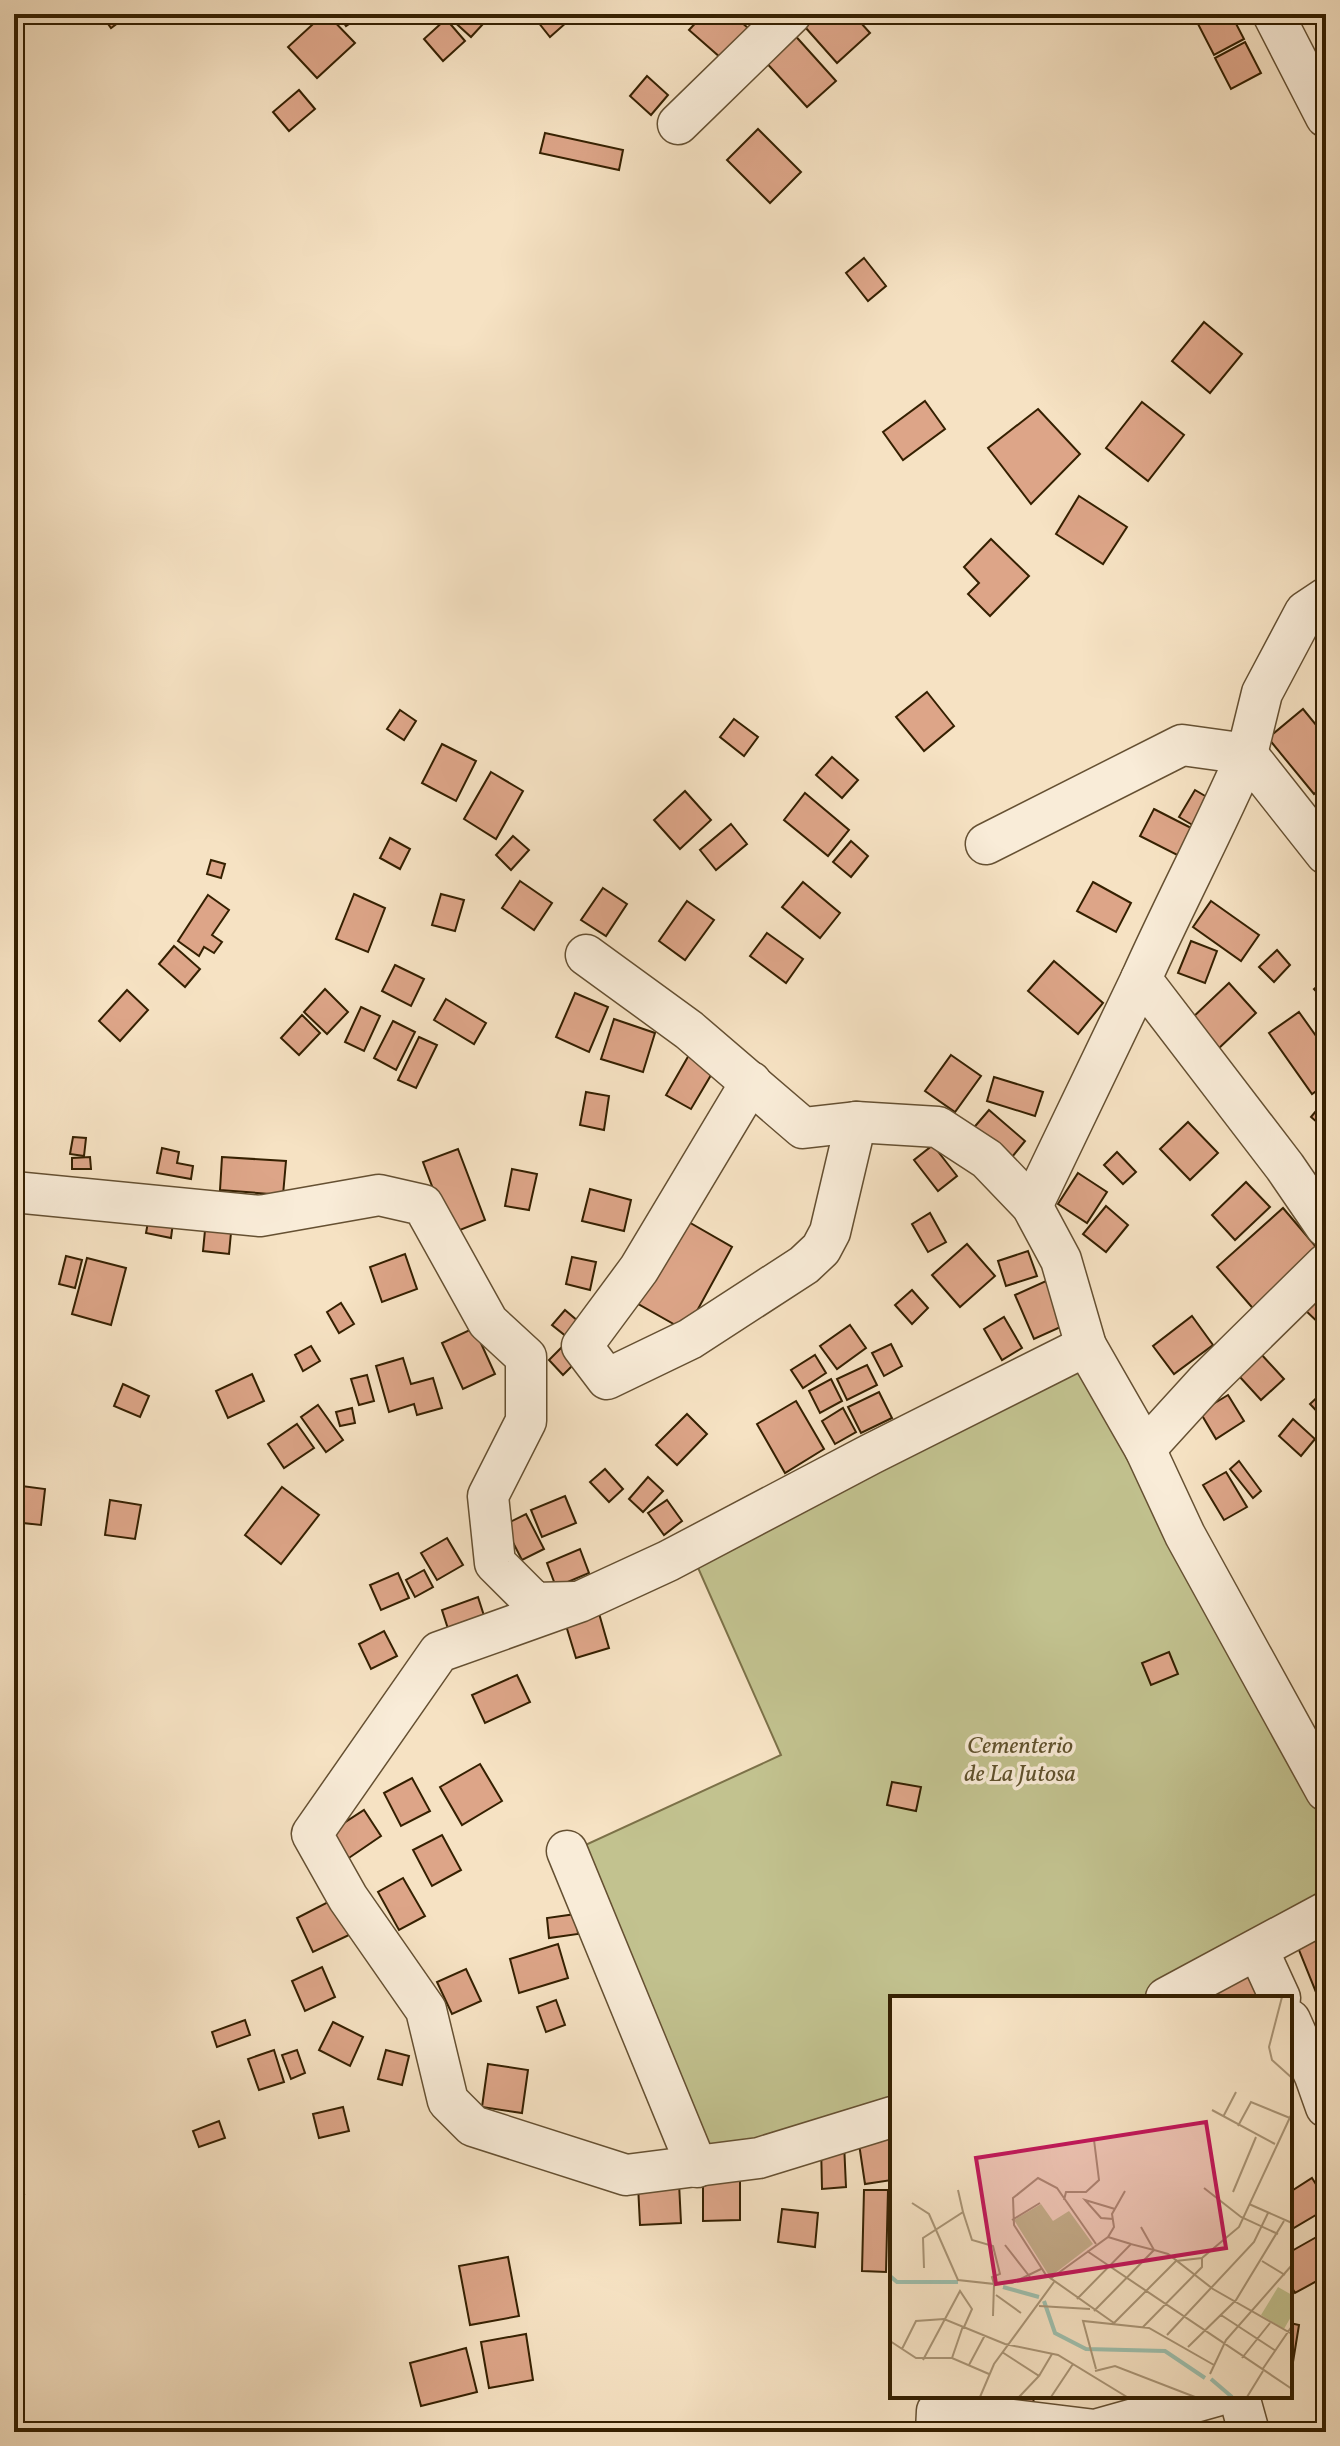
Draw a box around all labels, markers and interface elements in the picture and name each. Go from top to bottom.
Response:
park label: Cementerio de La Jutosa [964,1730,1076,1792]
inset map [890,1996,1292,2398]

